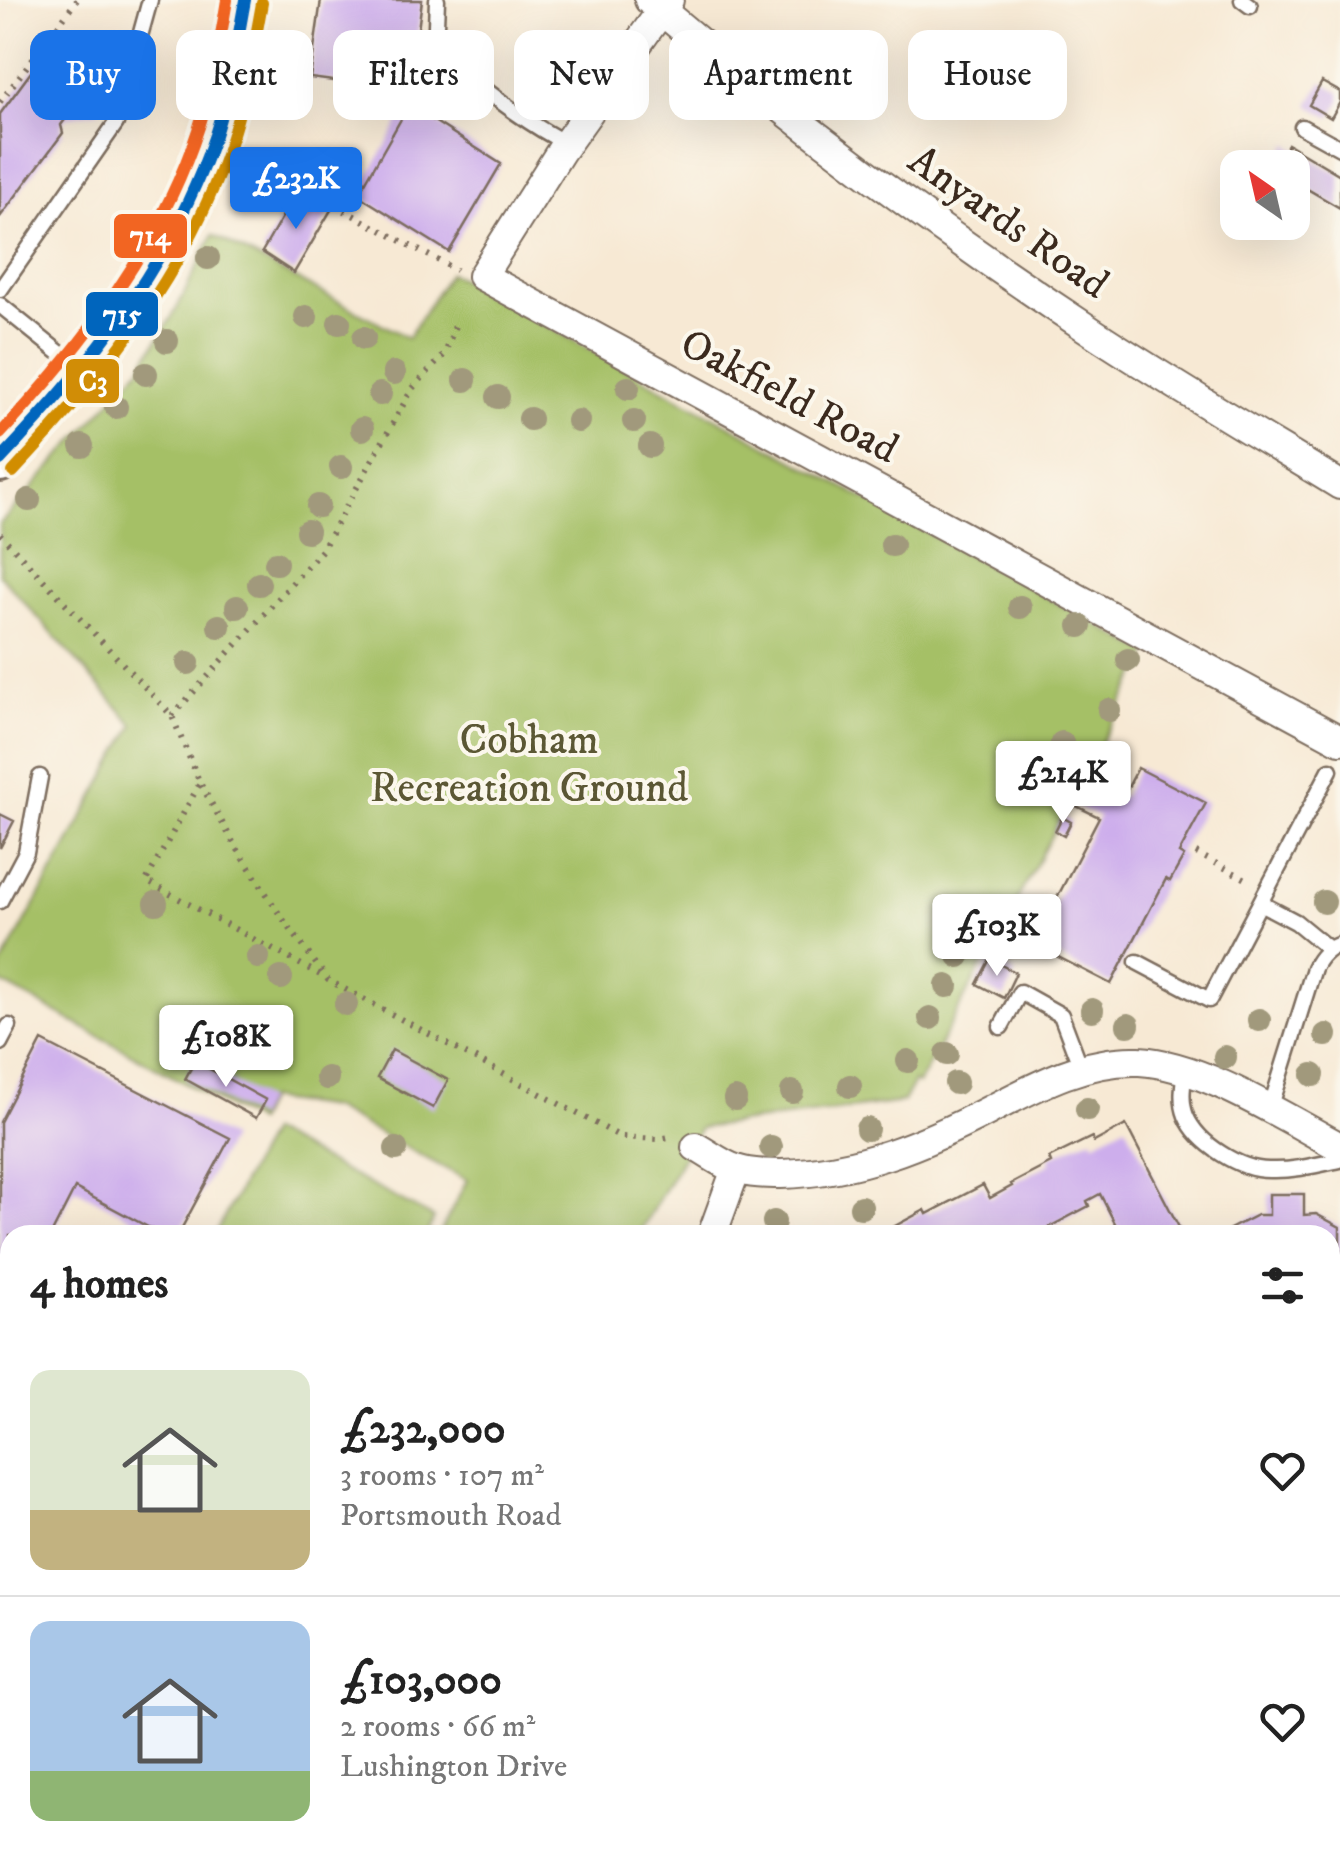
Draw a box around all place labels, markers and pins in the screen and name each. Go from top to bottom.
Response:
pin: £232K [226,147,366,232]
pin: £214K [993,741,1133,826]
pin: £103K [927,894,1067,979]
pin: £108K [156,1005,296,1090]

